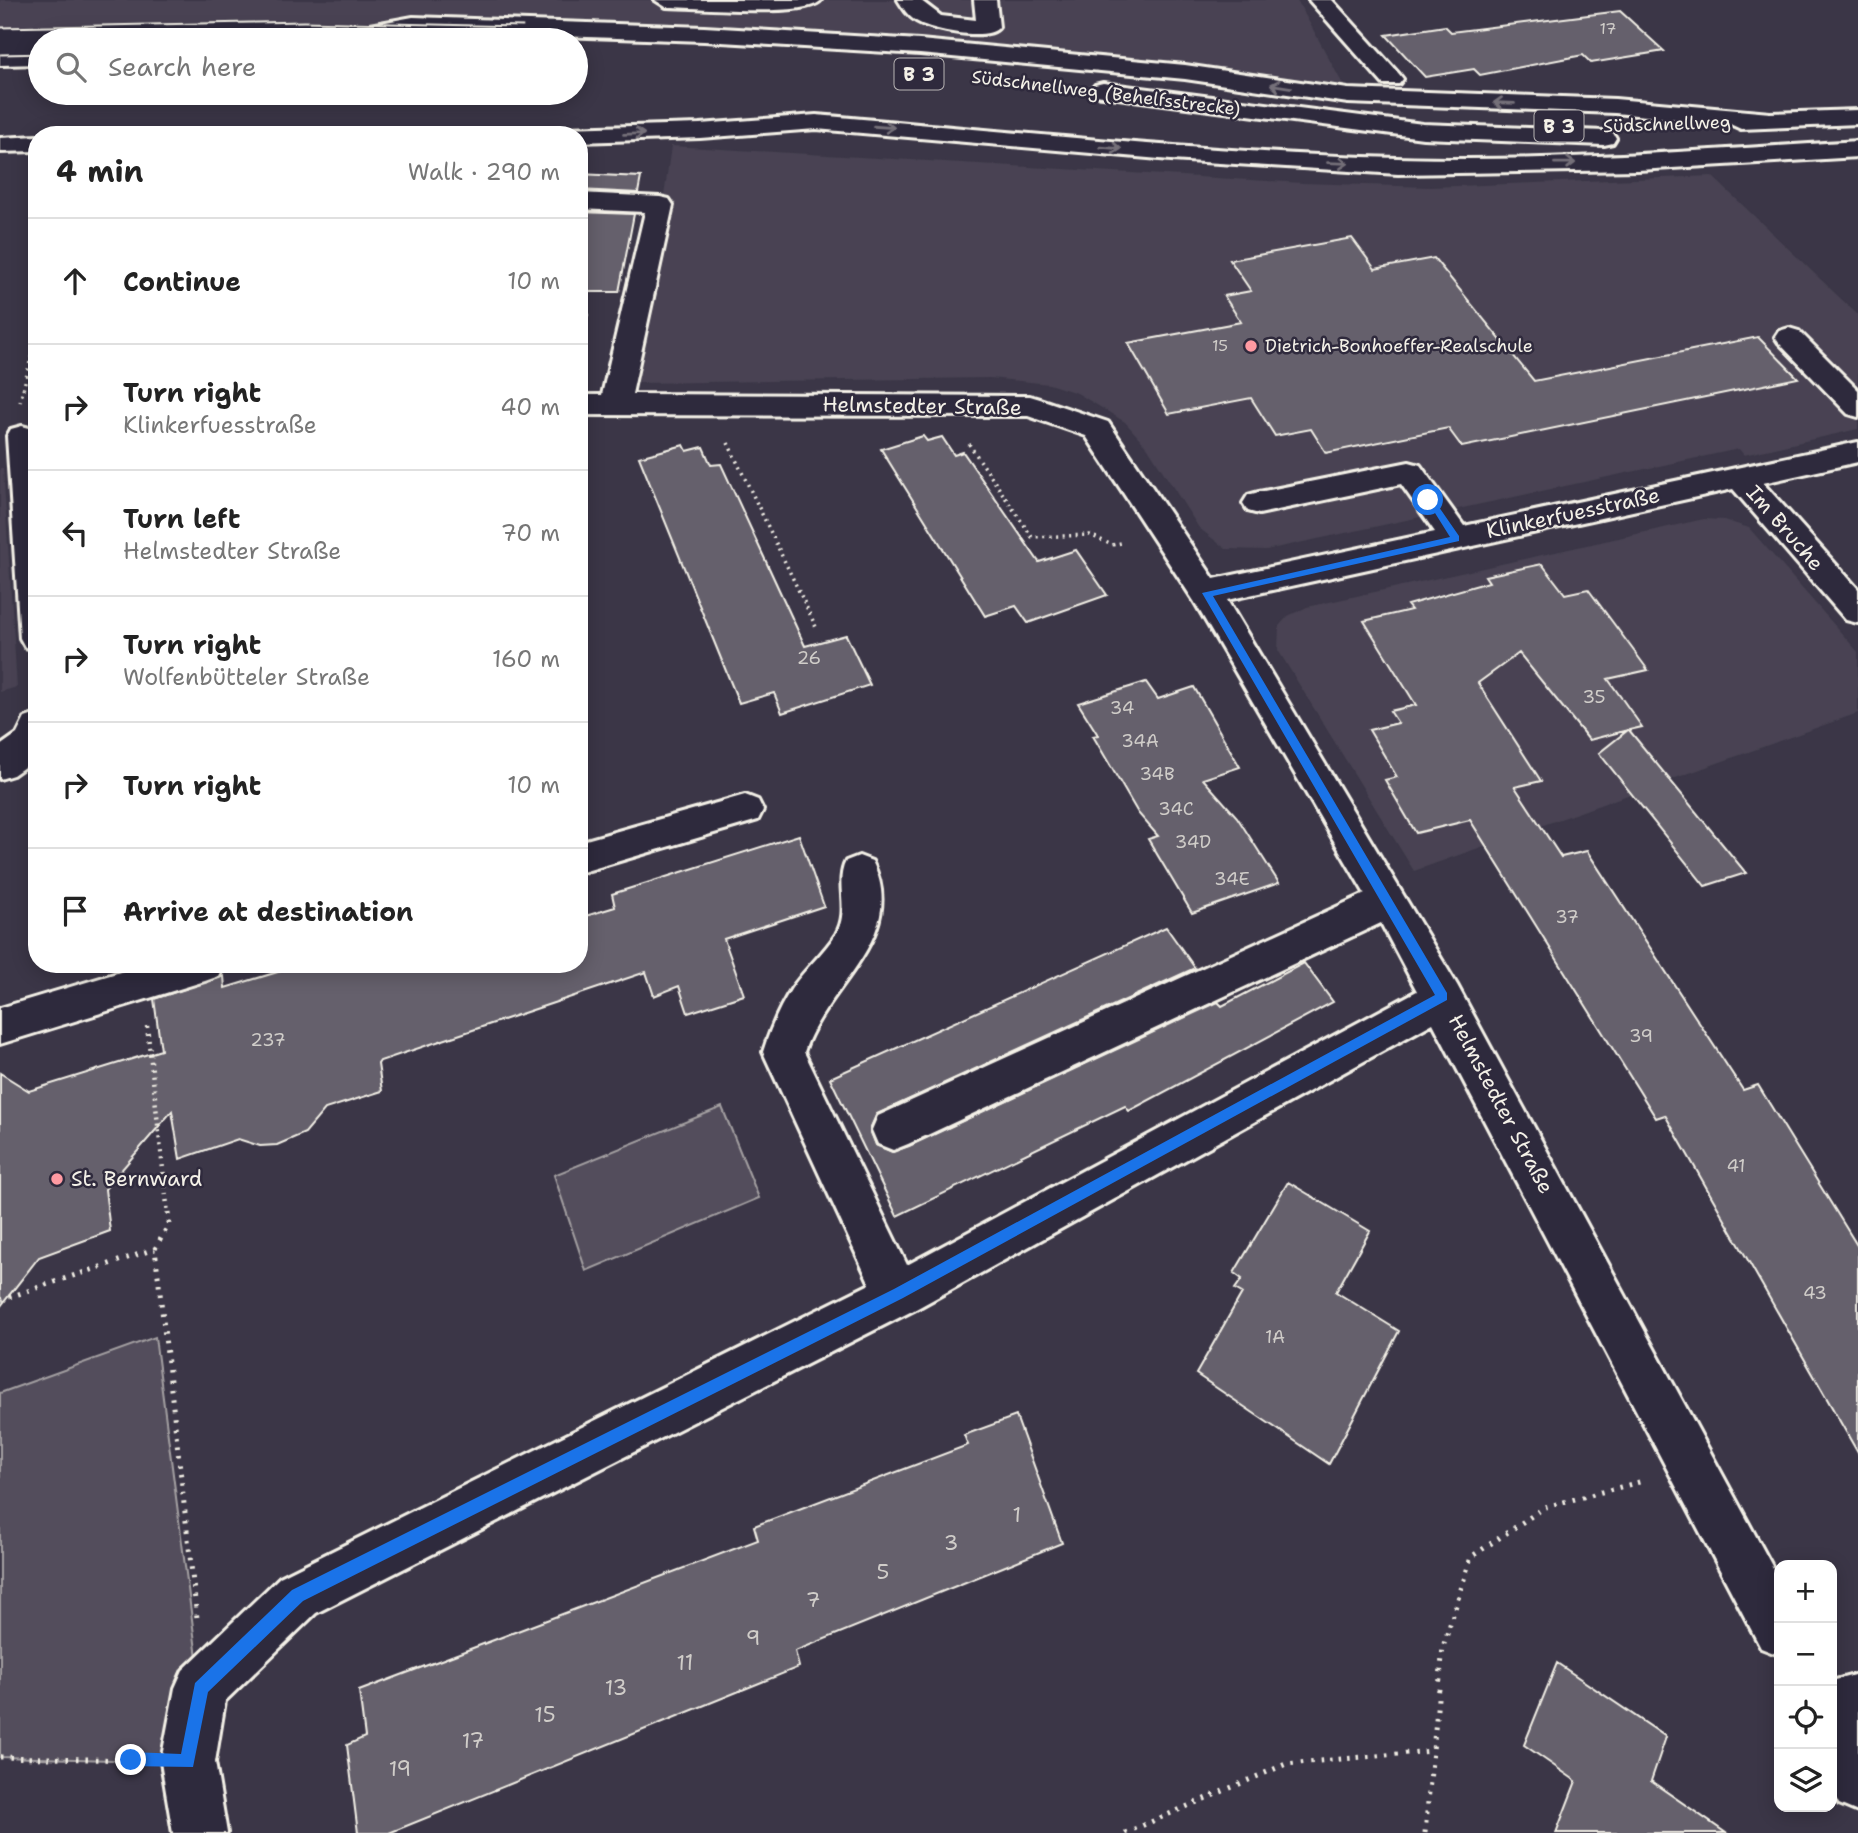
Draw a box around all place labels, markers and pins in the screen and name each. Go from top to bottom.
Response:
place label: Dietrich-Bonhoeffer-Realschule [1265,334,1533,358]
marker: Dietrich-Bonhoeffer-Realschule [1243,338,1259,354]
place label: St. Bernward [71,1165,202,1193]
marker: St. Bernward [49,1171,65,1187]

